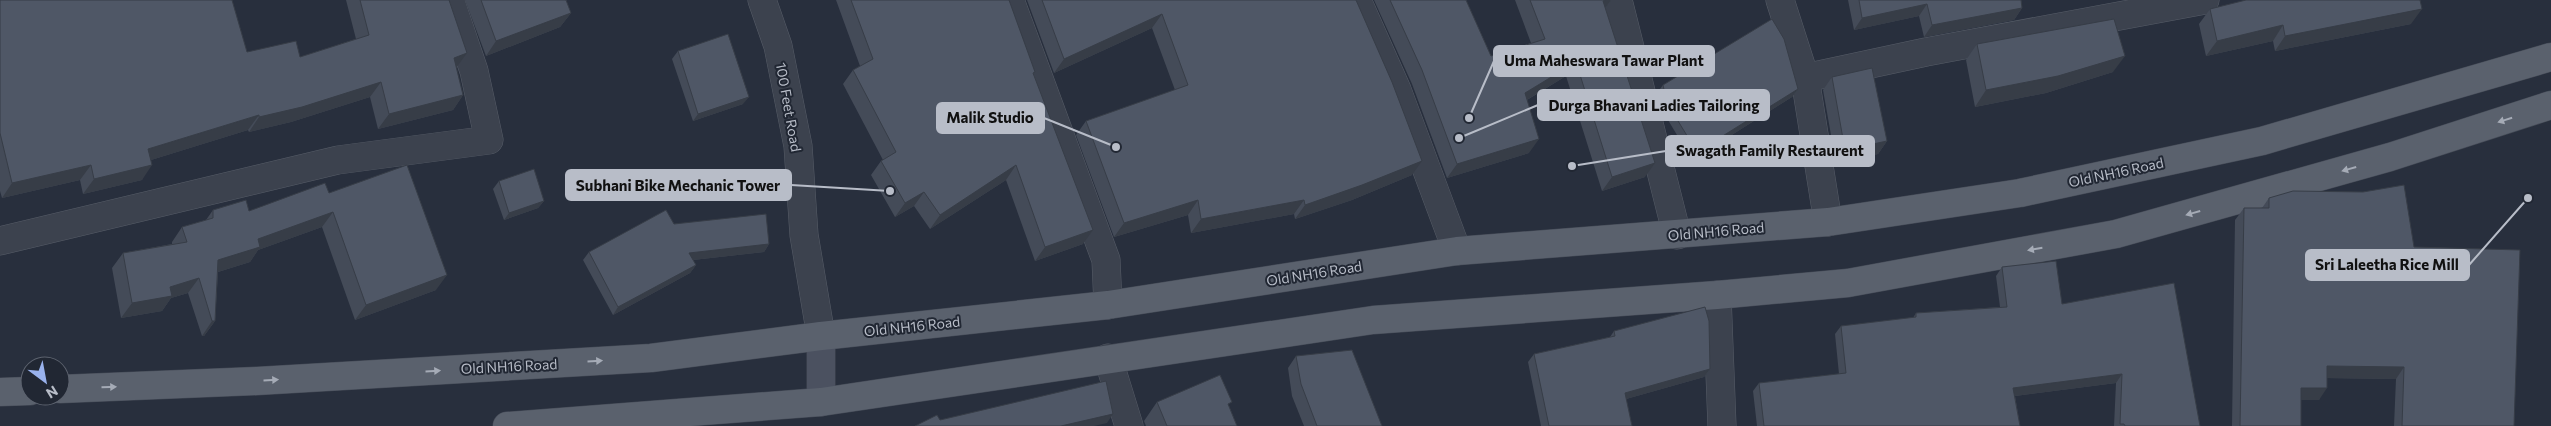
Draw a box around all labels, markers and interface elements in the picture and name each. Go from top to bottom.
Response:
callout: Uma Maheswara Tawar Plant [1494,46,1714,76]
text: Uma Maheswara Tawar Plant [1504,51,1704,69]
street label: 100 Feet Road [773,61,805,153]
callout: Durga Bhavani Ladies Tailoring [1538,90,1769,120]
text: Durga Bhavani Ladies Tailoring [1548,96,1760,114]
callout: Malik Studio [937,103,1044,133]
text: Malik Studio [946,108,1034,126]
one-way arrow [2497,117,2512,125]
callout: Swagath Family Restaurent [1666,136,1874,166]
text: Swagath Family Restaurent [1676,141,1864,159]
street label: Old NH16 Road [2067,154,2165,190]
one-way arrow [2342,165,2357,173]
callout: Subhani Bike Mechanic Tower [566,170,791,200]
text: Subhani Bike Mechanic Tower [576,176,780,194]
one-way arrow [2185,209,2200,217]
street label: Old NH16 Road [1667,218,1765,244]
one-way arrow [2026,246,2042,254]
callout: Sri Laleetha Rice Mill [2306,250,2469,280]
text: Sri Laleetha Rice Mill [2315,255,2459,273]
street label: Old NH16 Road [1265,257,1363,289]
street label: Old NH16 Road [863,312,961,340]
street label: Old NH16 Road [460,355,558,377]
north arrow [20,356,70,406]
one-way arrow [588,357,604,365]
one-way arrow [426,366,442,374]
one-way arrow [263,376,279,384]
text: N [43,382,61,402]
one-way arrow [101,383,117,391]

